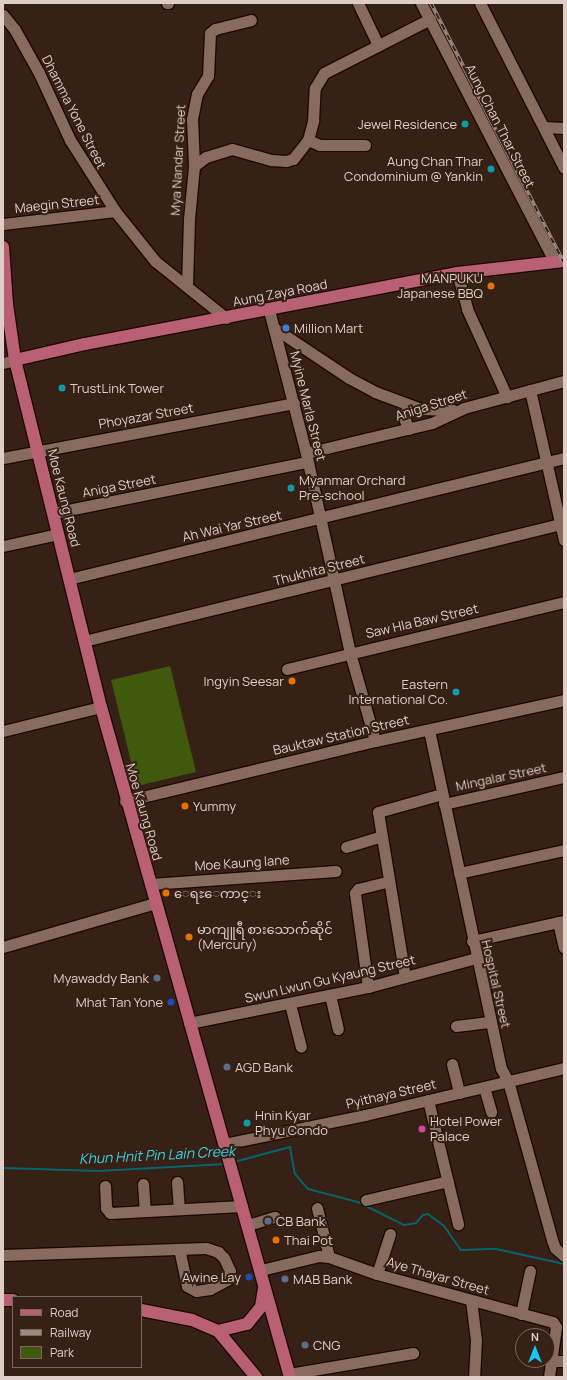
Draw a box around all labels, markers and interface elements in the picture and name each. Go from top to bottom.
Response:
street label: Dhamma Yone Street [39,53,109,171]
street label: Aung Chan Thar Street [462,62,538,190]
street label: Mya Nandar Street [167,104,189,216]
place label: Jewel Residence [358,116,457,132]
marker: Jewel Residence [460,119,470,129]
place label: Aung Chan Thar Condominium @ Yankin [344,154,483,185]
marker: Aung Chan Thar Condominium @ Yankin [486,164,496,174]
street label: Maegin Street [14,192,100,216]
place label: MANPUKU Japanese BBQ [397,271,483,302]
street label: Aung Zaya Road [231,276,329,310]
marker: MANPUKU Japanese BBQ [486,281,496,291]
place label: Million Mart [294,320,363,336]
marker: Million Mart [281,323,291,333]
street label: Myine Marla Street [287,350,329,462]
place label: TrustLink Tower [70,380,164,396]
marker: TrustLink Tower [57,383,67,393]
street label: Aniga Street [393,386,469,424]
street label: Phoyazar Street [97,400,195,432]
street label: Moe Kaung Road [44,447,84,549]
street label: Aniga Street [81,471,157,501]
place label: Myanmar Orchard Pre-school [299,473,405,504]
marker: Myanmar Orchard Pre-school [286,483,296,493]
street label: Ah Wai Yar Street [181,507,283,545]
street label: Thukhita Street [272,551,366,589]
street label: Saw Hla Baw Street [364,600,480,642]
place label: Ingyin Seesar [203,673,284,689]
marker: Ingyin Seesar [287,676,297,686]
place label: Eastern International Co. [349,677,448,708]
marker: Eastern International Co. [451,687,461,697]
street label: Bauktaw Station Street [272,712,410,758]
street label: Mingalar Street [454,760,548,794]
street label: Moe Kaung Road [123,762,165,862]
place label: Yummy [193,798,236,814]
marker: Yummy [180,801,190,811]
street label: Moe Kaung lane [194,852,290,874]
place label: ေရႊေကာင္း [174,885,261,901]
marker: ေရႊေကာင္း [161,888,171,898]
place label: မာကျူရီ စားသောက်ဆိုင် (Mercury) [197,922,333,953]
marker: မာကျူရီ စားသောက်ဆိုင် (Mercury) [184,932,194,942]
street label: Hospital Street [478,938,514,1030]
street label: Swun Lwun Gu Kyaung Street [243,952,417,1006]
place label: Myawaddy Bank [53,970,149,986]
marker: Myawaddy Bank [152,973,162,983]
place label: Mhat Tan Yone [76,994,163,1010]
marker: Mhat Tan Yone [166,997,176,1007]
place label: AGD Bank [235,1059,293,1075]
marker: AGD Bank [222,1062,232,1072]
street label: Pyithaya Street [344,1076,438,1112]
place label: Hnin Kyar Phyu Condo [255,1108,328,1139]
place label: Hotel Power Palace [430,1114,502,1145]
marker: Hnin Kyar Phyu Condo [242,1118,252,1128]
marker: Hotel Power Palace [417,1124,427,1134]
water label: Khun Hnit Pin Lain Creek [79,1143,235,1167]
place label: CB Bank [276,1213,325,1229]
marker: CB Bank [263,1216,273,1226]
place label: Thai Pot [284,1232,333,1248]
marker: Thai Pot [271,1235,281,1245]
street label: Aye Thayar Street [385,1254,491,1298]
place label: Awine Lay [182,1269,241,1285]
place label: MAB Bank [293,1271,352,1287]
marker: Awine Lay [244,1272,254,1282]
marker: MAB Bank [280,1274,290,1284]
legend [12,1296,142,1368]
text: Road [50,1304,78,1321]
text: Railway [50,1324,91,1341]
north arrow [515,1328,555,1368]
text: N [531,1329,539,1344]
place label: CNG [313,1337,340,1353]
marker: CNG [300,1340,310,1350]
text: Park [50,1344,74,1361]

